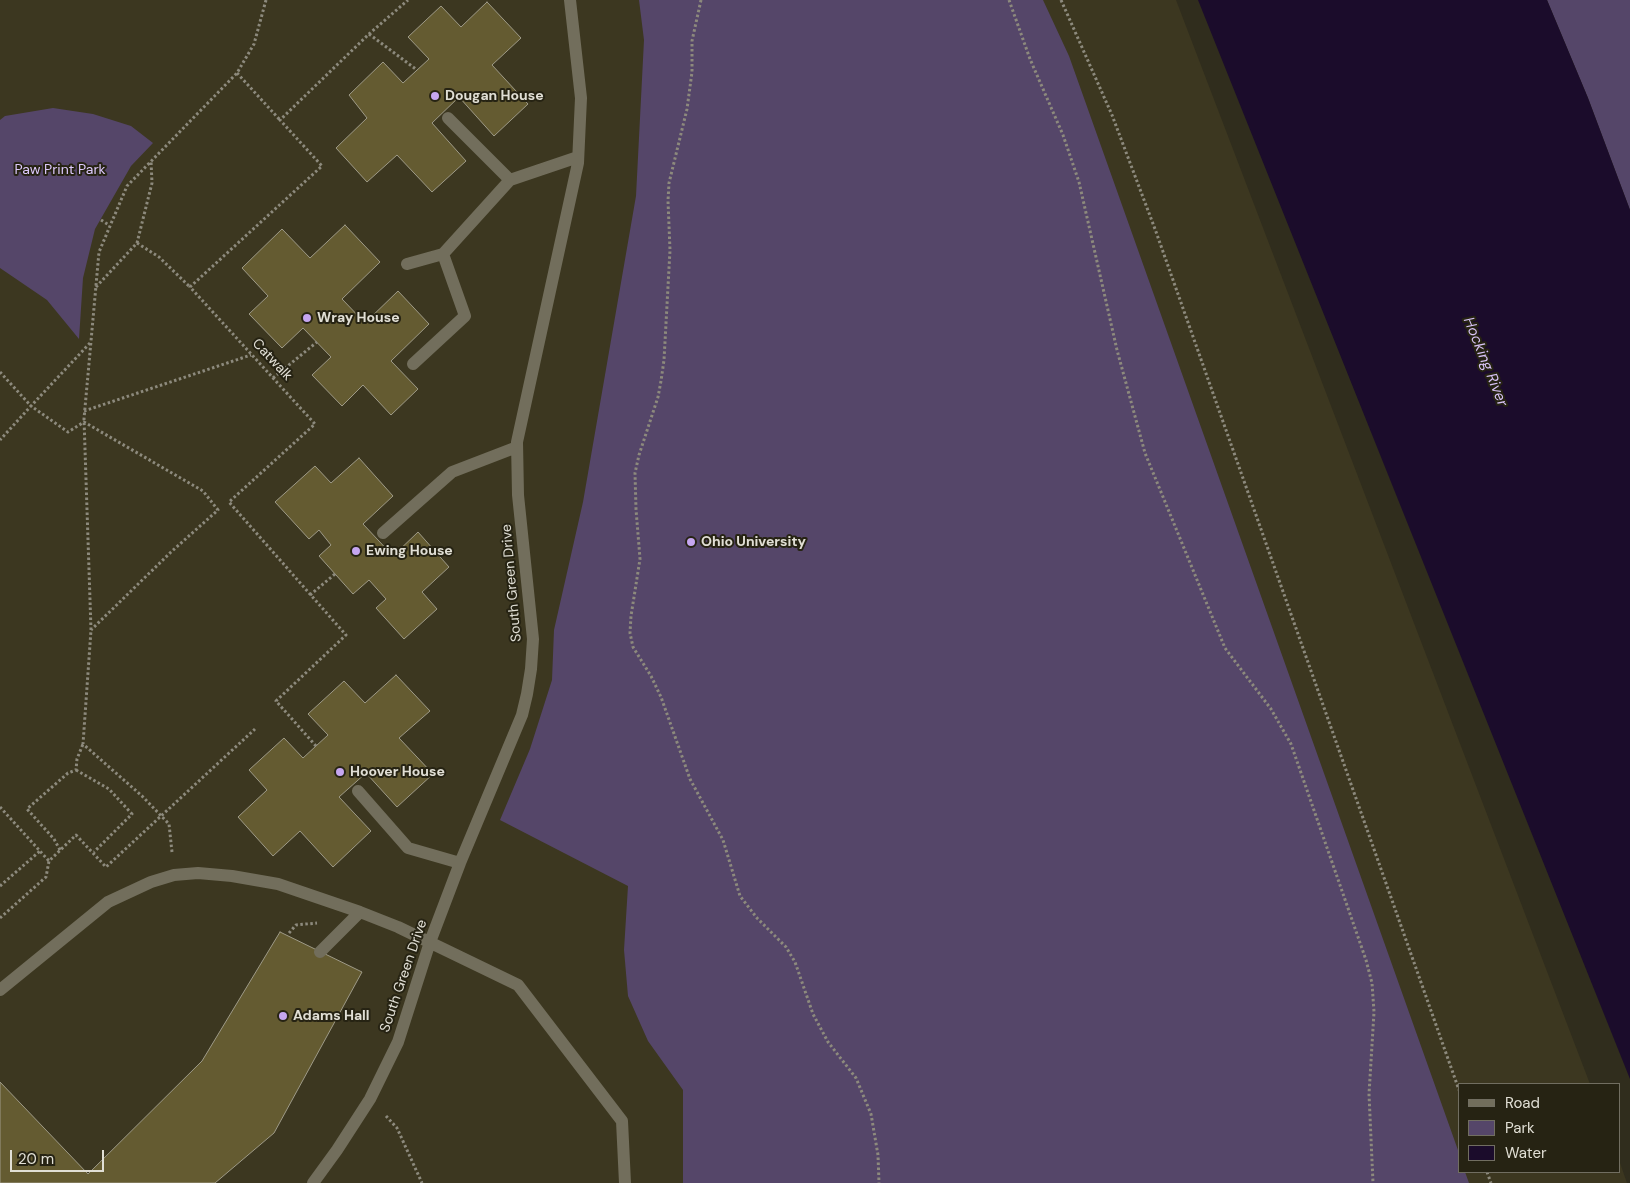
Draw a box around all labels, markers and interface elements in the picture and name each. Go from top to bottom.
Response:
place label: Dougan House [445,88,544,104]
marker: Dougan House [429,90,441,102]
park label: Paw Print Park [14,162,106,178]
place label: Wray House [317,310,400,326]
marker: Wray House [301,312,313,324]
water label: Hocking River [1459,315,1511,409]
street label: Catwalk [248,336,296,384]
street label: South Green Drive [498,523,526,643]
place label: Ohio University [701,534,806,550]
marker: Ohio University [685,536,697,548]
place label: Ewing House [366,543,453,559]
marker: Ewing House [350,545,362,557]
place label: Hoover House [350,764,445,780]
marker: Hoover House [334,766,346,778]
street label: South Green Drive [377,917,431,1035]
place label: Adams Hall [293,1008,370,1024]
marker: Adams Hall [277,1010,289,1022]
legend [1458,1083,1620,1173]
text: Road [1505,1093,1540,1113]
text: Park [1505,1118,1535,1138]
scale bar [12,1140,106,1172]
text: Water [1505,1143,1546,1163]
text: 20 m [18,1149,54,1169]

